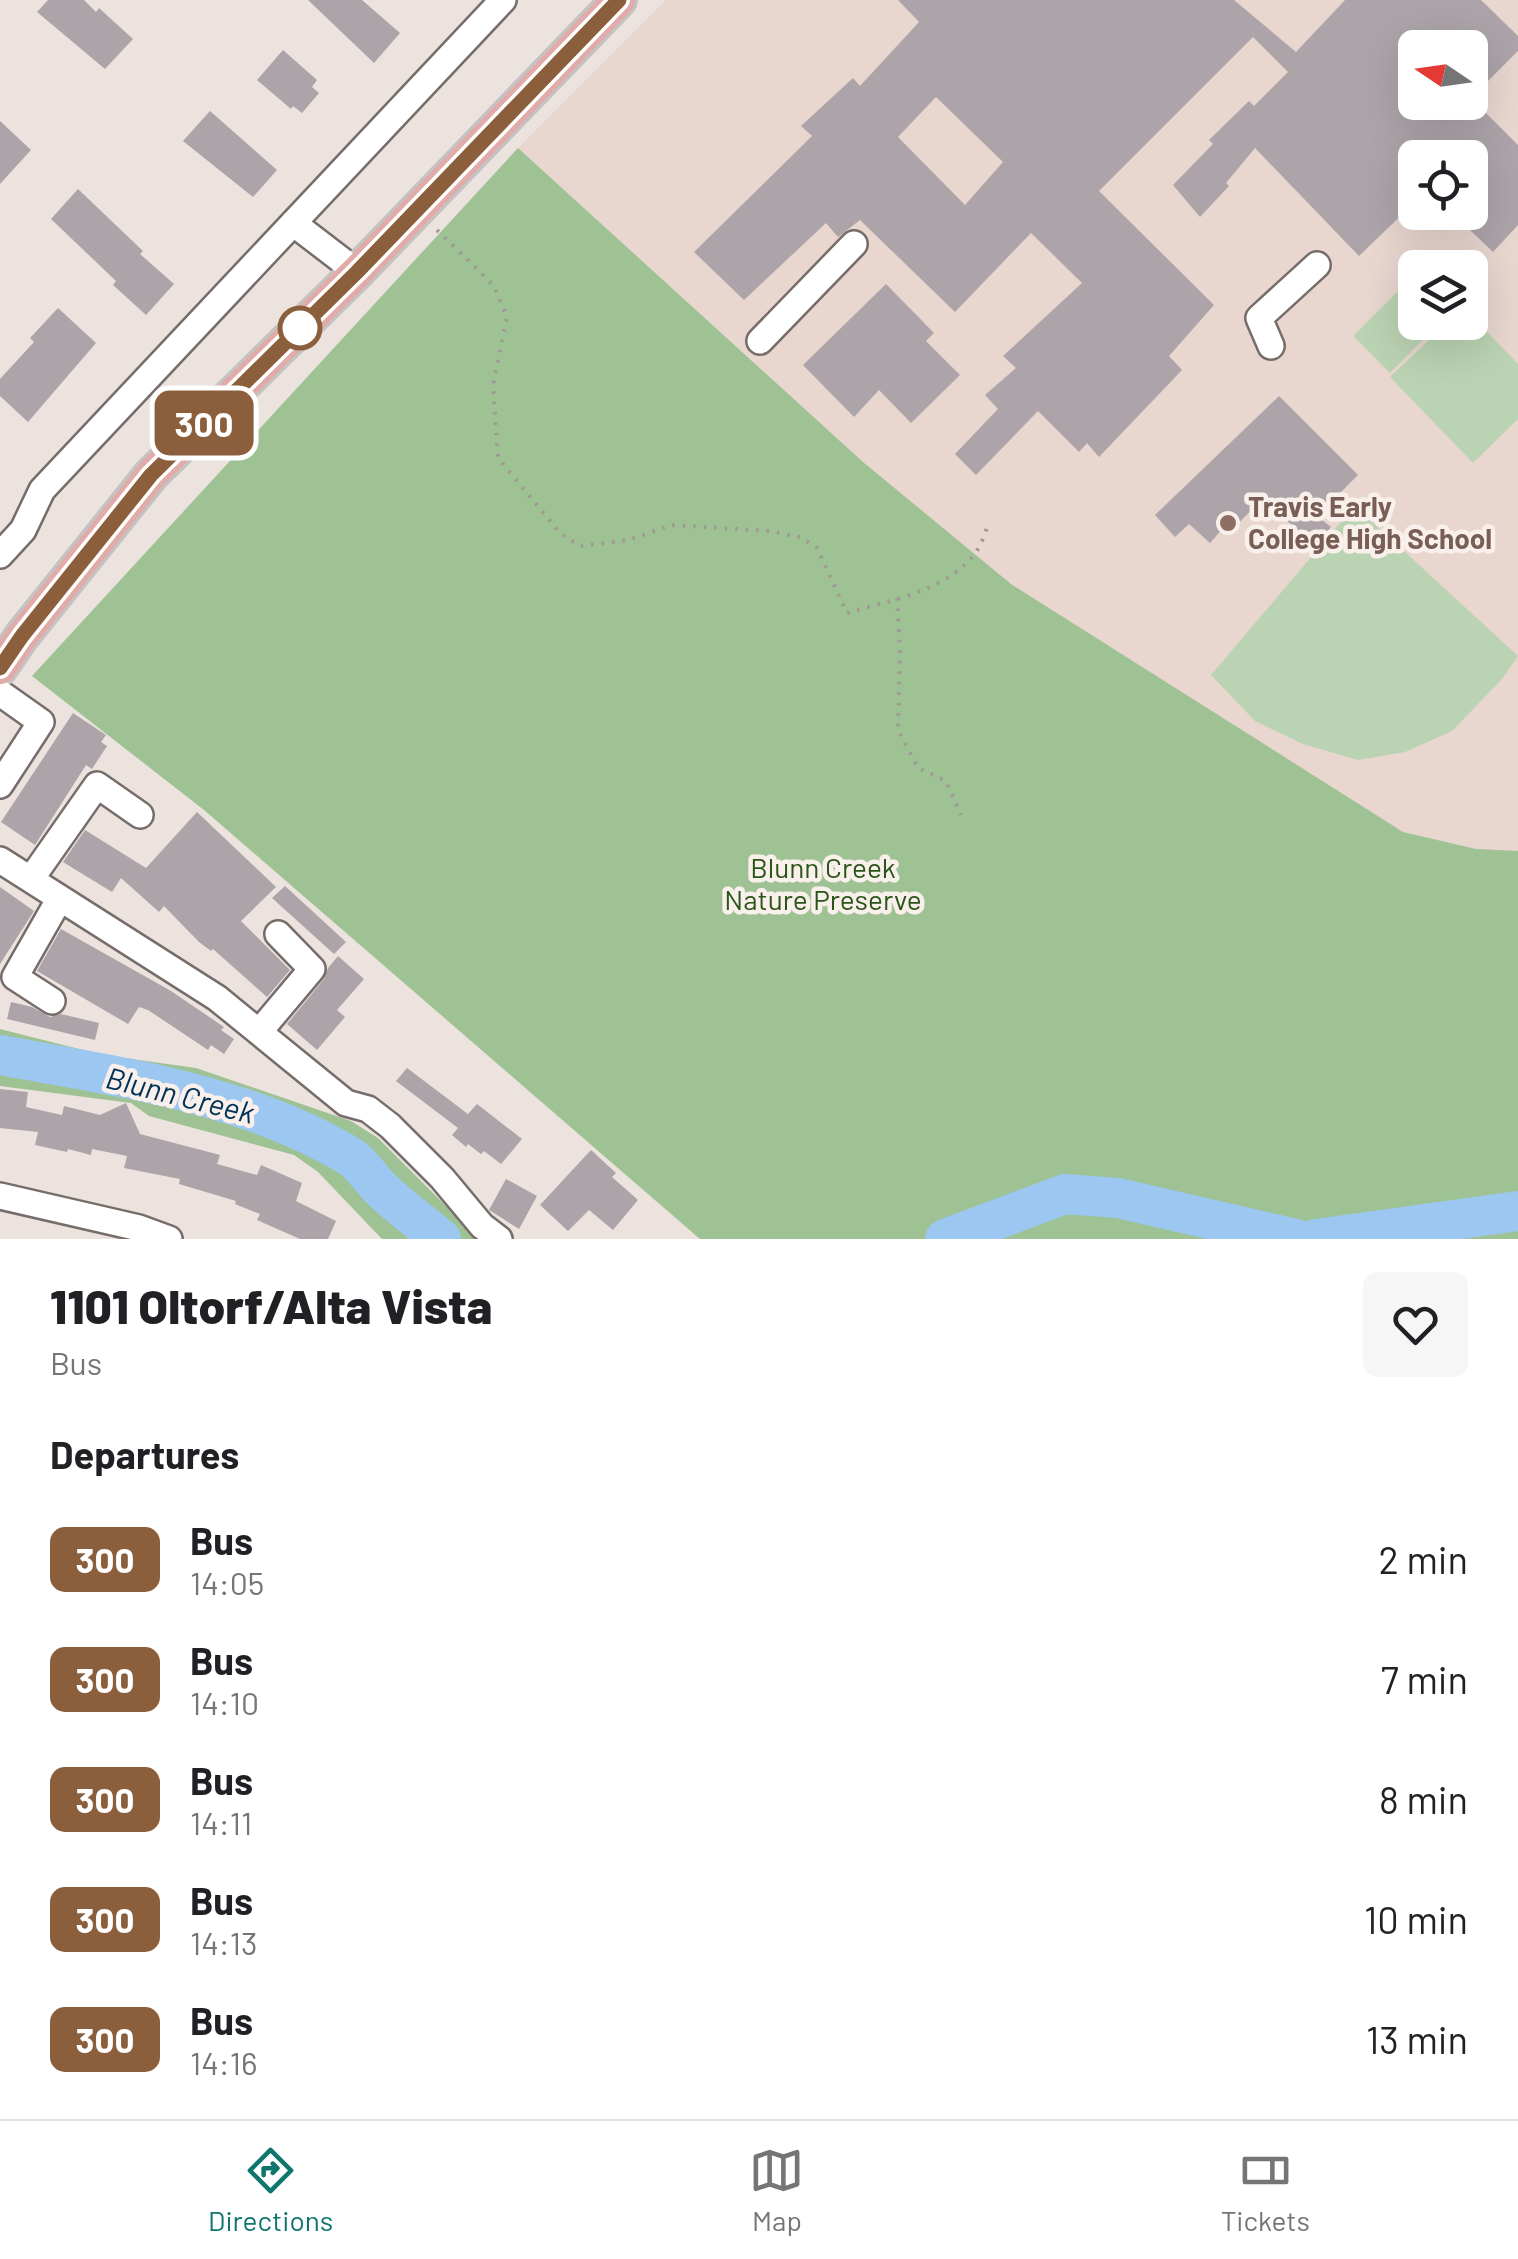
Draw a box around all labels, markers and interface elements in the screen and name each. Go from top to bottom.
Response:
north arrow [1398,30,1488,120]
map controls [1398,30,1488,340]
button: locate [1398,140,1488,230]
button: layers [1398,250,1488,340]
unlabelled marker [279,307,321,349]
line badge: 300 [146,390,262,456]
text: 300 [175,402,233,444]
place label: Travis Early College High School [1248,489,1492,555]
marker: Travis Early College High School [1217,512,1239,534]
park label: Blunn Creek Nature Preserve [724,850,922,916]
water label: Blunn Creek [103,1058,259,1130]
button: heart [1363,1272,1468,1377]
text: 1101 Oltorf/Alta Vista [50,1276,492,1334]
text: Bus [50,1343,102,1381]
text: Departures [50,1431,239,1477]
text: Bus [190,1517,253,1563]
text: 2 min [1378,1536,1468,1582]
text: 300 [76,1538,134,1580]
text: 14:05 [190,1563,264,1601]
text: Bus [190,1637,253,1683]
text: 7 min [1381,1656,1468,1702]
text: 300 [76,1658,134,1700]
text: 14:10 [190,1683,259,1721]
text: Bus [190,1757,253,1803]
text: 8 min [1379,1776,1468,1822]
text: 300 [76,1778,134,1820]
text: 14:11 [190,1803,252,1841]
text: Bus [190,1877,253,1923]
text: 10 min [1364,1896,1468,1942]
text: 300 [76,1898,134,1940]
text: 14:13 [190,1923,257,1961]
text: Bus [190,1997,253,2043]
text: 13 min [1366,2016,1468,2062]
text: 300 [76,2018,134,2060]
text: 14:16 [190,2043,257,2081]
tab: Directions [208,2143,333,2237]
tab: Map [749,2143,804,2237]
tab: Tickets [1221,2143,1310,2237]

